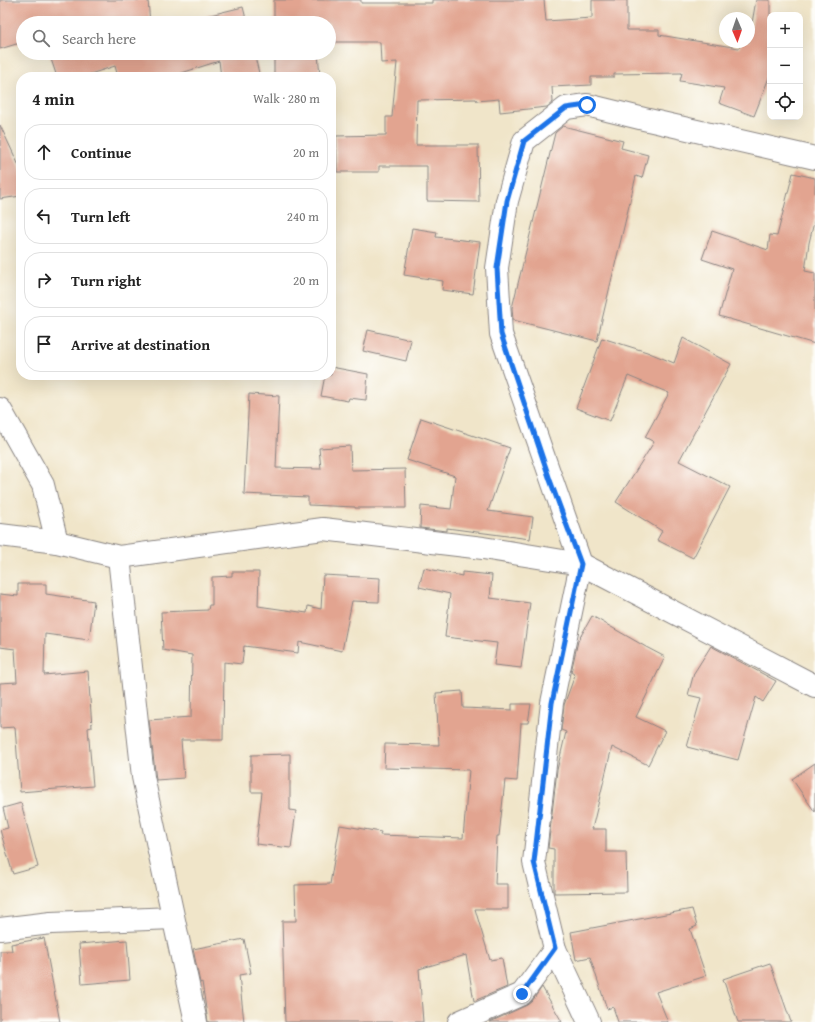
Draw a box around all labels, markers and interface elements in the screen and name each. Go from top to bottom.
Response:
north arrow [719,12,755,48]
map controls [767,12,803,120]
button: + [767,12,803,48]
search box [16,16,336,60]
icon: search [30,27,52,49]
text: Search here [62,28,136,49]
button: − [767,48,803,84]
button: locate [767,84,803,120]
text: 4 min [32,86,74,111]
text: Walk · 280 m [253,89,320,108]
route start [578,96,596,114]
icon: ahead [33,141,55,163]
text: Continue [71,142,132,163]
text: 20 m [293,143,319,162]
icon: left [33,205,55,227]
text: Turn left [71,206,130,227]
text: 240 m [287,207,319,226]
icon: right [33,269,55,291]
text: Turn right [71,270,142,291]
text: 20 m [293,271,319,290]
icon: arrive [33,333,55,355]
text: Arrive at destination [71,334,210,355]
route end [513,985,531,1003]

